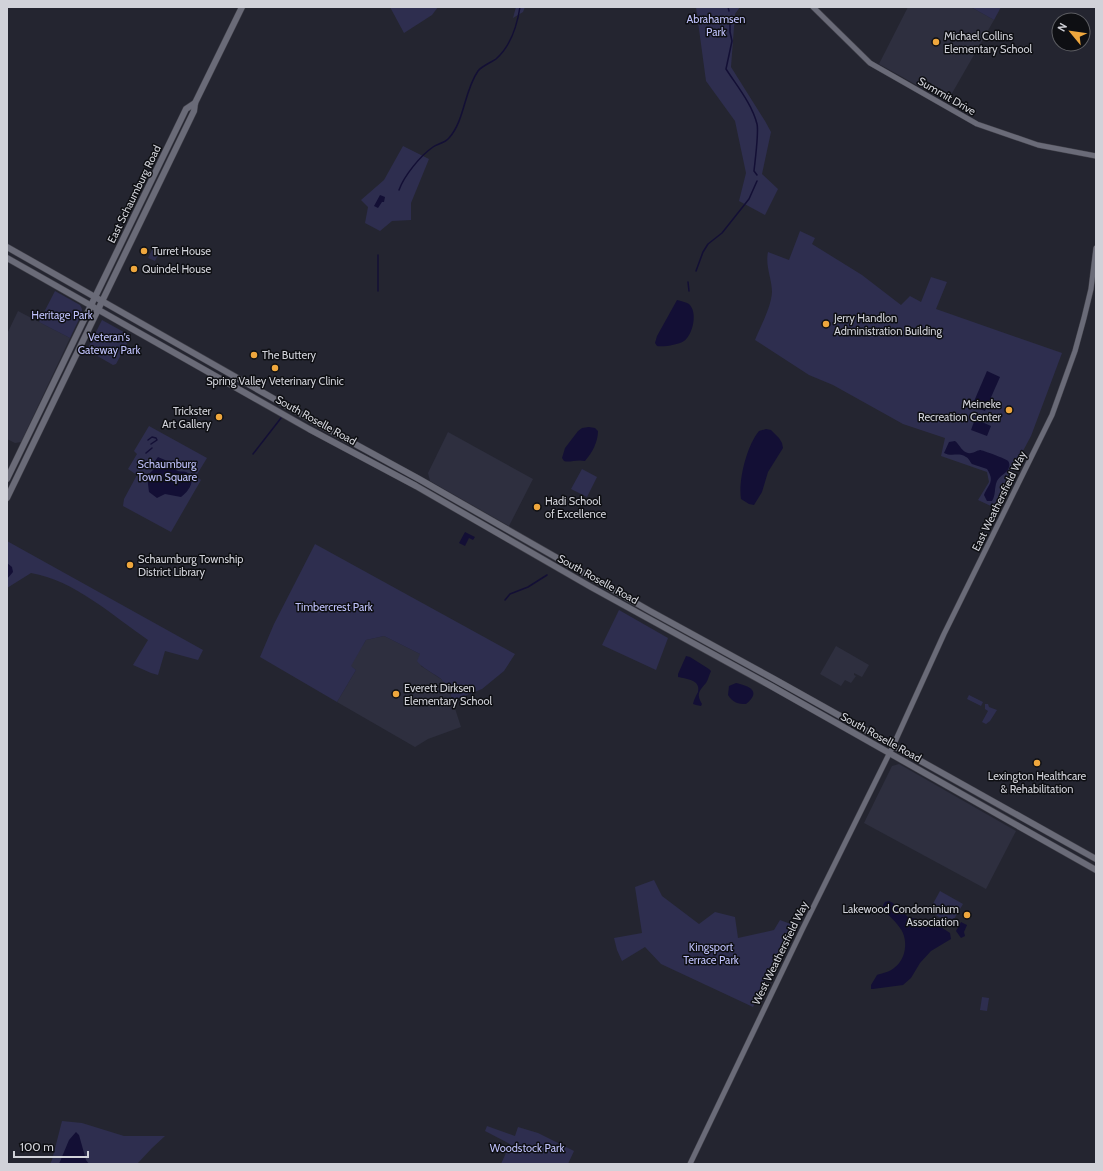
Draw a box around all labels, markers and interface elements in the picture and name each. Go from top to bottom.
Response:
park label: Abrahamsen Park [687,12,745,39]
north arrow [1051,12,1091,52]
text: N [1054,20,1070,34]
place label: Michael Collins Elementary School [944,29,1033,56]
marker: Michael Collins Elementary School [931,37,941,47]
street label: Summit Drive [916,74,979,118]
street label: East Schaumburg Road [104,143,164,245]
place label: Turret House [152,244,211,258]
marker: Turret House [139,246,149,256]
place label: Quindel House [142,262,211,276]
marker: Quindel House [129,264,139,274]
park label: Heritage Park [31,308,93,322]
place label: Jerry Handlon Administration Building [833,311,942,338]
marker: Jerry Handlon Administration Building [821,319,831,329]
park label: Veteran's Gateway Park [78,330,140,357]
place label: The Buttery [262,348,317,362]
marker: The Buttery [249,350,259,360]
marker: Spring Valley Veterinary Clinic [270,363,280,373]
place label: Spring Valley Veterinary Clinic [206,374,344,388]
street label: South Roselle Road [273,392,359,448]
place label: Meineke Recreation Center [918,397,1002,424]
place label: Trickster Art Gallery [162,404,212,431]
marker: Meineke Recreation Center [1004,405,1014,415]
marker: Trickster Art Gallery [214,412,224,422]
street label: East Weathersfield Way [969,448,1029,553]
park label: Schaumburg Town Square [137,457,197,484]
place label: Hadi School of Excellence [545,494,607,521]
marker: Hadi School of Excellence [532,502,542,512]
street label: South Roselle Road [555,551,641,607]
place label: Schaumburg Township District Library [138,552,243,579]
marker: Schaumburg Township District Library [125,560,135,570]
park label: Timbercrest Park [295,600,373,614]
place label: Everett Dirksen Elementary School [404,681,493,708]
marker: Everett Dirksen Elementary School [391,689,401,699]
street label: South Roselle Road [838,709,924,765]
marker: Lexington Healthcare & Rehabilitation [1032,758,1042,768]
place label: Lexington Healthcare & Rehabilitation [988,769,1087,796]
street label: West Weathersfield Way [749,898,811,1007]
place label: Lakewood Condominium Association [842,902,959,929]
marker: Lakewood Condominium Association [962,910,972,920]
park label: Kingsport Terrace Park [683,940,739,967]
scale bar [14,1133,88,1159]
text: 100 m [20,1139,54,1154]
park label: Woodstock Park [490,1141,564,1155]

